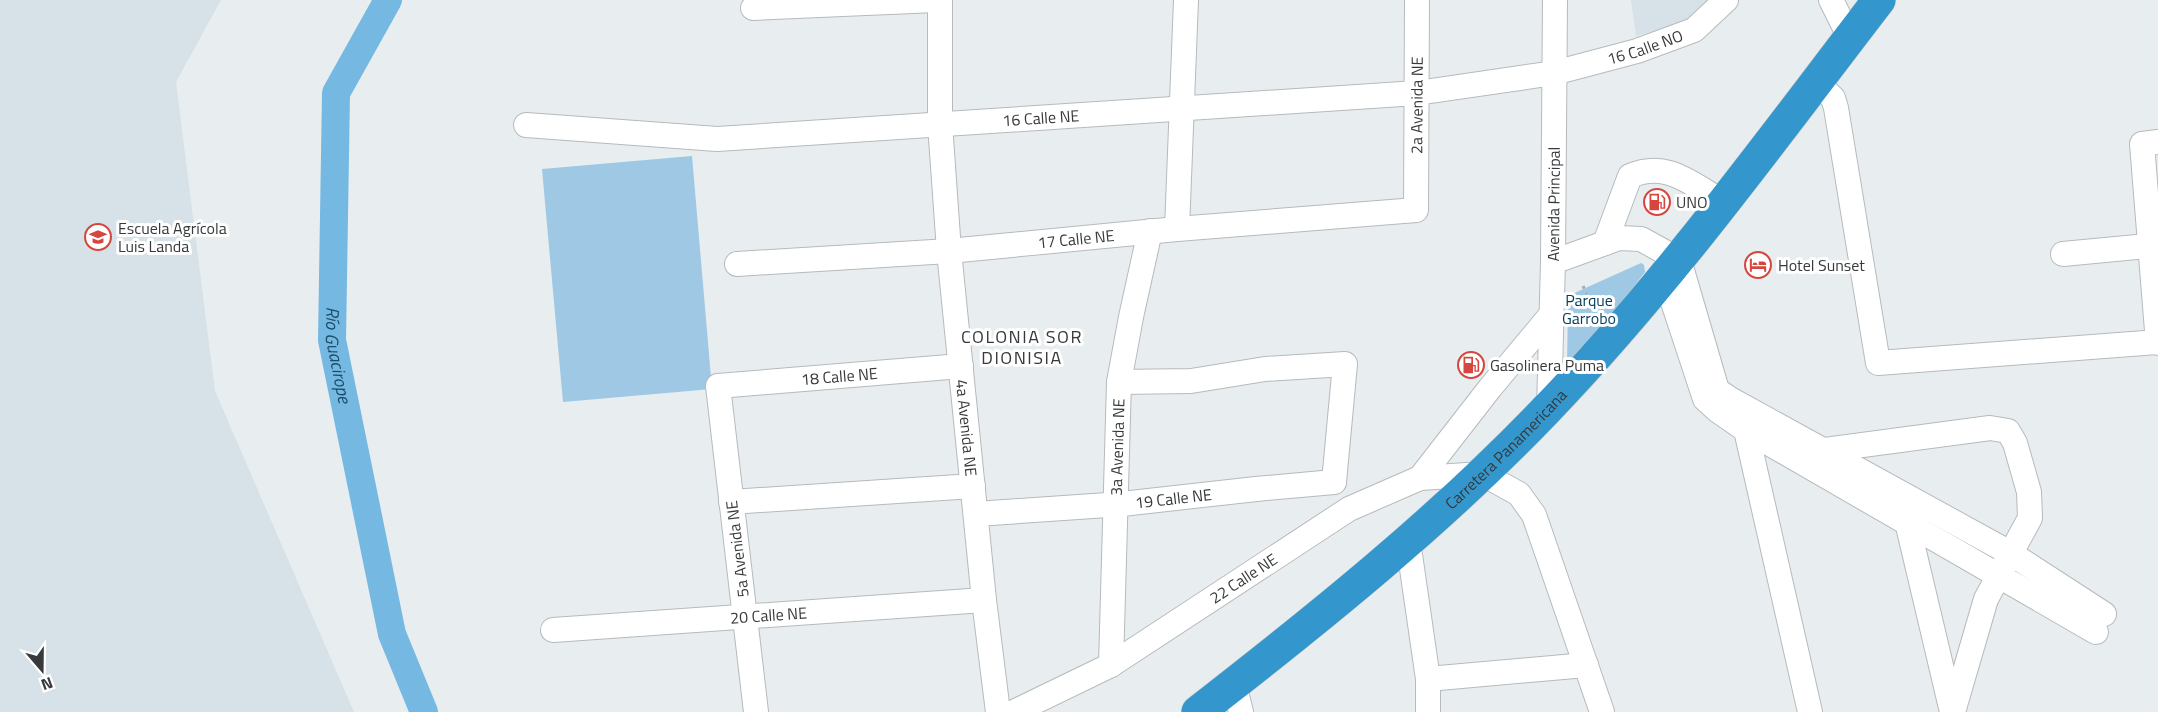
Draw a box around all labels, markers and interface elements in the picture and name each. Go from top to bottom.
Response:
street label: 16 Calle NO [1604,23,1686,70]
street label: 2a Avenida NE [1404,56,1429,154]
street label: 16 Calle NE [1002,103,1080,132]
street label: Avenida Principal [1541,147,1566,262]
fuel station icon: UNO [1642,187,1672,217]
place label: UNO [1676,190,1708,214]
place label: Escuela Agrícola Luis Landa [118,216,227,258]
school or university icon: Escuela Agrícola Luis Landa [83,222,113,252]
street label: 17 Calle NE [1037,223,1116,254]
hotel icon: Hotel Sunset [1743,250,1773,280]
place label: Hotel Sunset [1778,253,1865,277]
park label: Parque Garrobo [1562,288,1616,330]
water label: Río Guacirope [319,306,359,407]
district label: COLONIA SOR DIONISIA [961,323,1083,371]
fuel station icon: Gasolinera Puma [1456,350,1486,380]
place label: Gasolinera Puma [1490,353,1604,377]
street label: 18 Calle NE [800,361,879,391]
street label: 4a Avenida NE [950,378,984,478]
street label: Carretera Panamericana [1439,383,1572,515]
street label: 3a Avenida NE [1104,398,1131,496]
street label: 19 Calle NE [1134,482,1213,514]
street label: 5a Avenida NE [719,499,755,599]
street label: 22 Calle NE [1205,547,1282,609]
street label: 20 Calle NE [729,600,808,630]
north arrow [12,640,72,700]
text: N [38,671,56,697]

